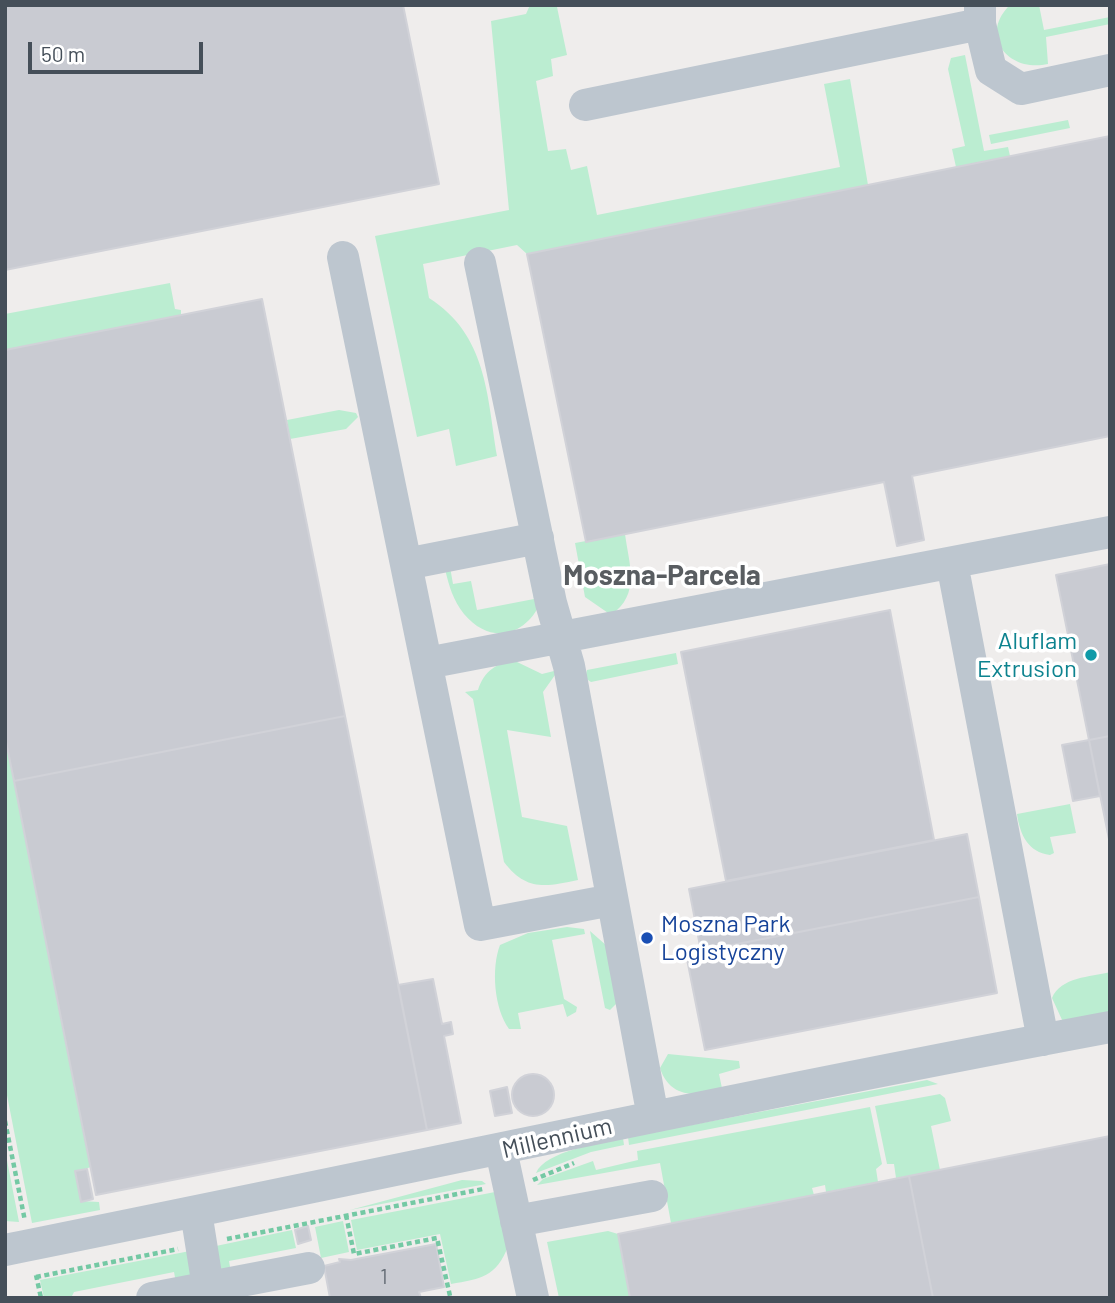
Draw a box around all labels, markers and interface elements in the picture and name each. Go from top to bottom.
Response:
scale bar [32,28,206,72]
text: 50 m [41,41,85,66]
district label: Moszna-Parcela [563,559,761,593]
place label: Aluflam Extrusion [977,627,1077,683]
marker: Aluflam Extrusion [1083,647,1099,663]
place label: Moszna Park Logistyczny [661,910,791,966]
marker: Moszna Park Logistyczny [639,930,655,946]
street label: Millennium [499,1111,615,1165]
house number: 1 [380,1264,388,1290]

